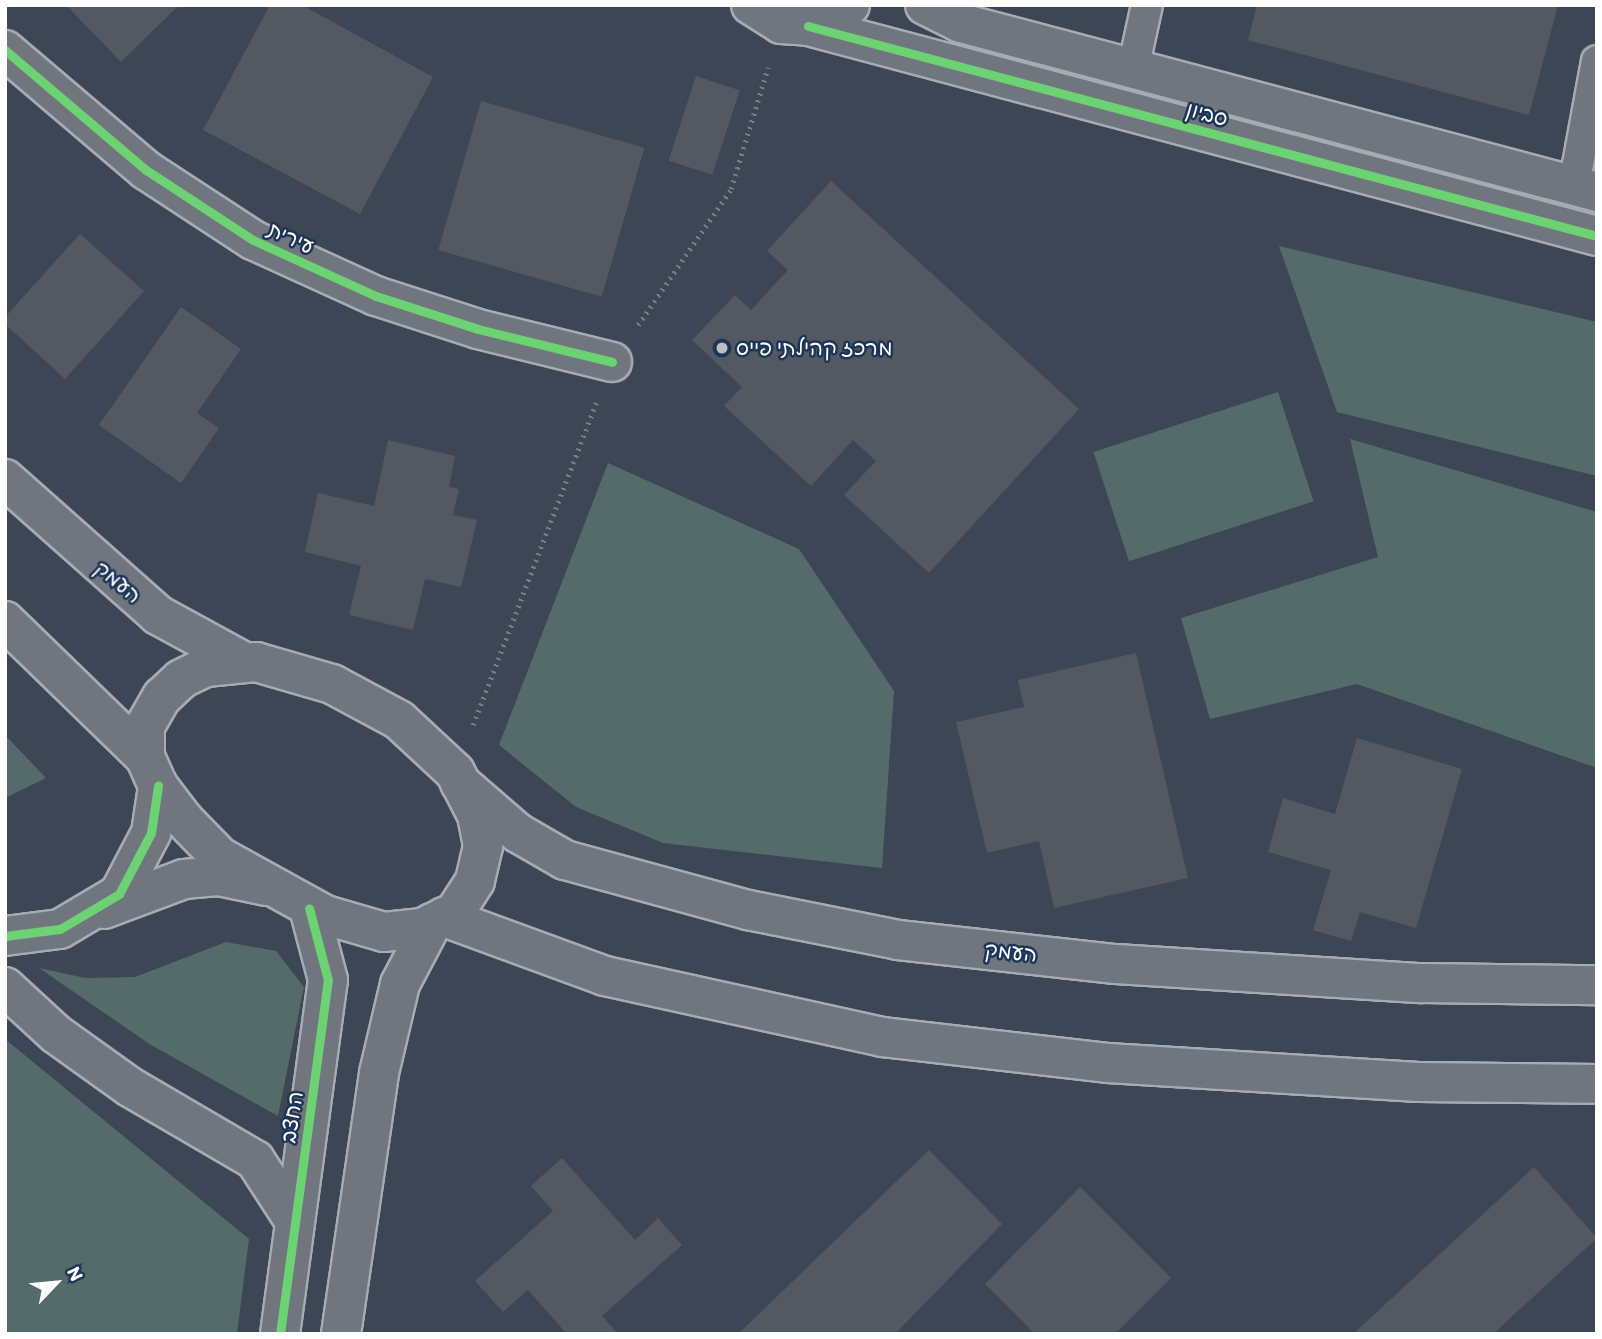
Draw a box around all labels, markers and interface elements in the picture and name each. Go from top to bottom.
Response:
street label: סביון [1183,96,1231,132]
street label: עירית [264,217,318,259]
place label: מרכז קהילתי פייס [736,335,893,361]
marker: מרכז קהילתי פייס [714,340,730,356]
street label: העמק [90,555,146,609]
street label: העמק [983,937,1039,967]
street label: החצב [275,1089,309,1145]
north arrow [21,1248,91,1318]
text: N [62,1263,88,1284]

